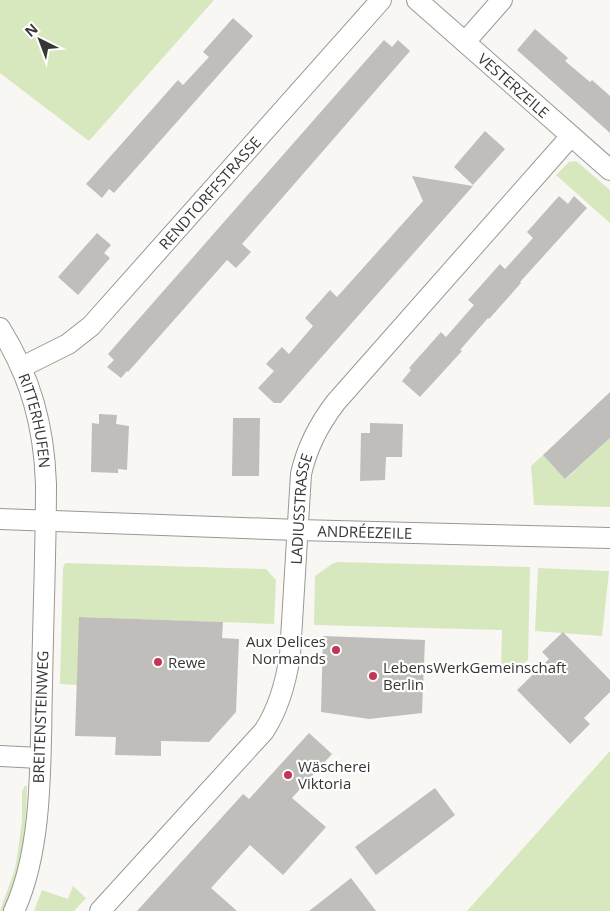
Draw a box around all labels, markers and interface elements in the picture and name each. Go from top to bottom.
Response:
north arrow [15,15,65,65]
text: N [20,19,42,41]
street label: VESTERZEILE [474,48,554,122]
street label: RENDTORFFSTRASSE [154,132,265,253]
street label: RITTERHUFEN [14,370,55,469]
street label: LADIUSSTRASSE [286,451,316,565]
street label: ANDRÉEZEILE [317,520,413,543]
place label: Aux Delices Normands [246,631,326,668]
marker: Aux Delices Normands [330,644,342,656]
street label: BREITENSTEINWEG [28,650,52,784]
place label: Rewe [168,652,206,672]
marker: Rewe [152,656,164,668]
place label: LebensWerkGemeinschaft Berlin [383,657,566,694]
marker: LebensWerkGemeinschaft Berlin [367,670,379,682]
place label: Wäscherei Viktoria [298,756,370,793]
marker: Wäscherei Viktoria [282,769,294,781]

